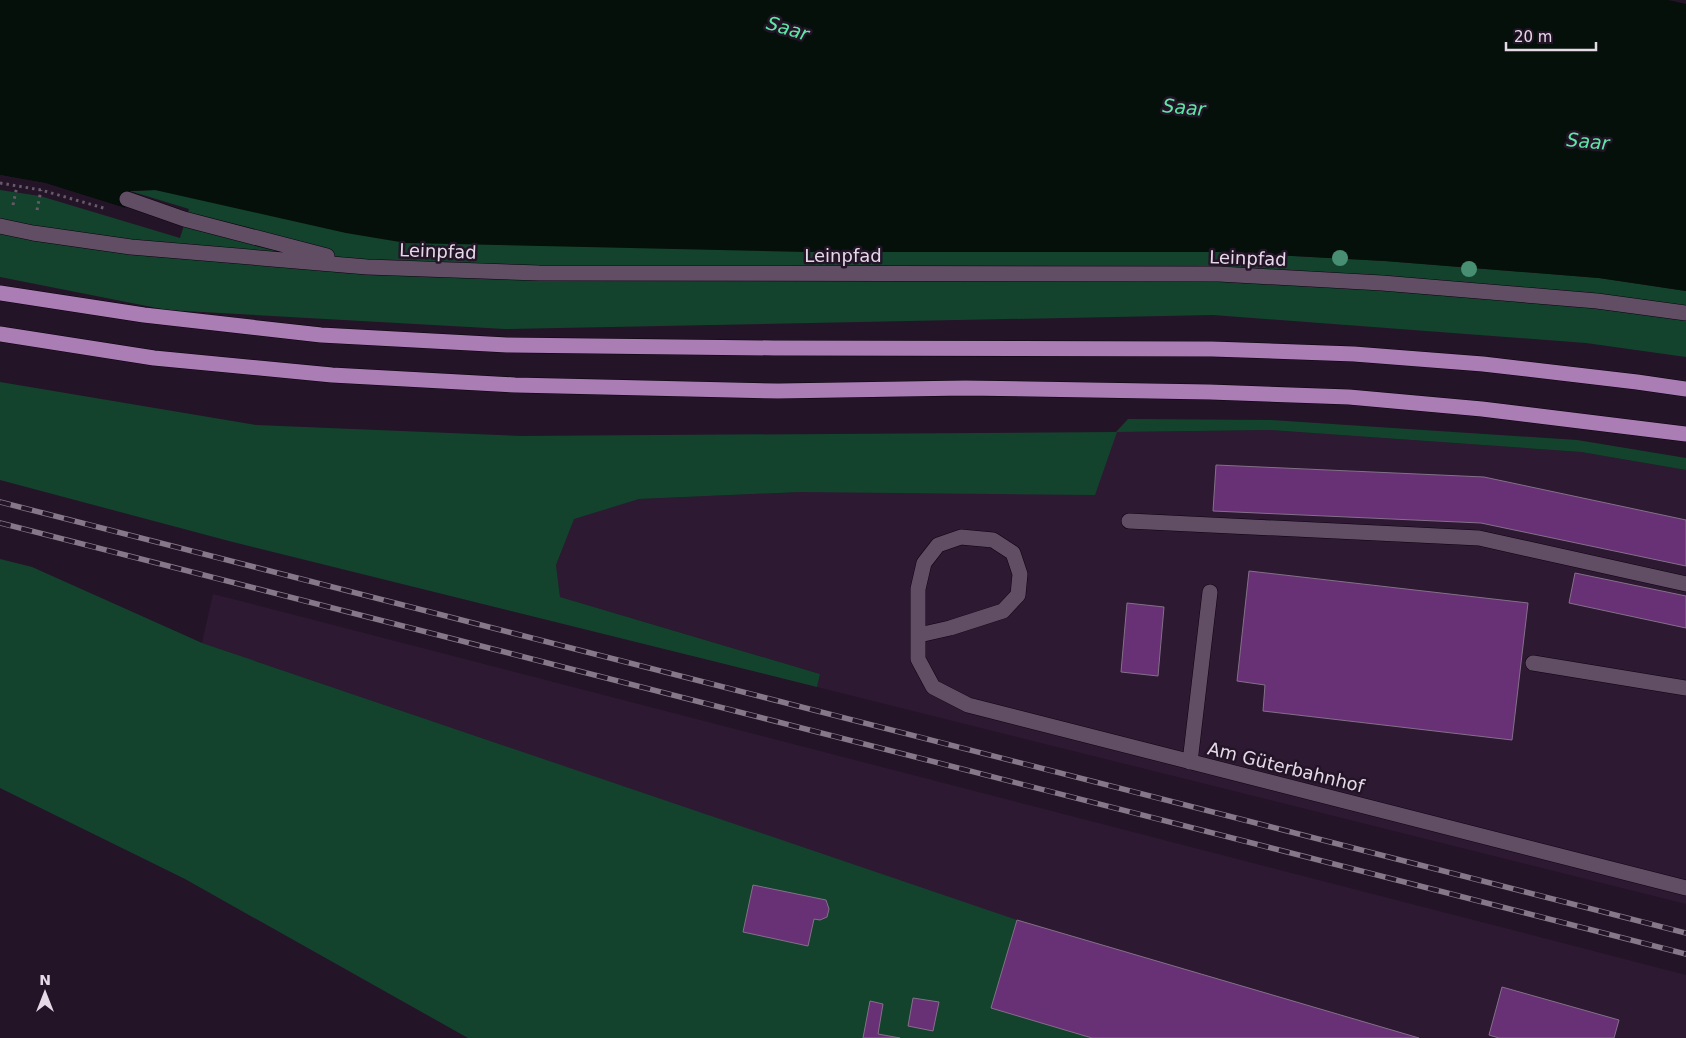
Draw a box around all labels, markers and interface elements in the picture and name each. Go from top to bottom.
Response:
water label: Saar [764,11,813,45]
scale bar [1506,20,1596,52]
text: 20 m [1514,28,1552,46]
water label: Saar [1162,94,1208,120]
water label: Saar [1566,128,1612,154]
street label: Leinpfad [399,239,477,263]
street label: Leinpfad [804,245,882,266]
street label: Leinpfad [1209,246,1287,270]
street label: Am Güterbahnhof [1206,737,1367,797]
north arrow [20,968,70,1018]
text: N [39,972,51,988]

